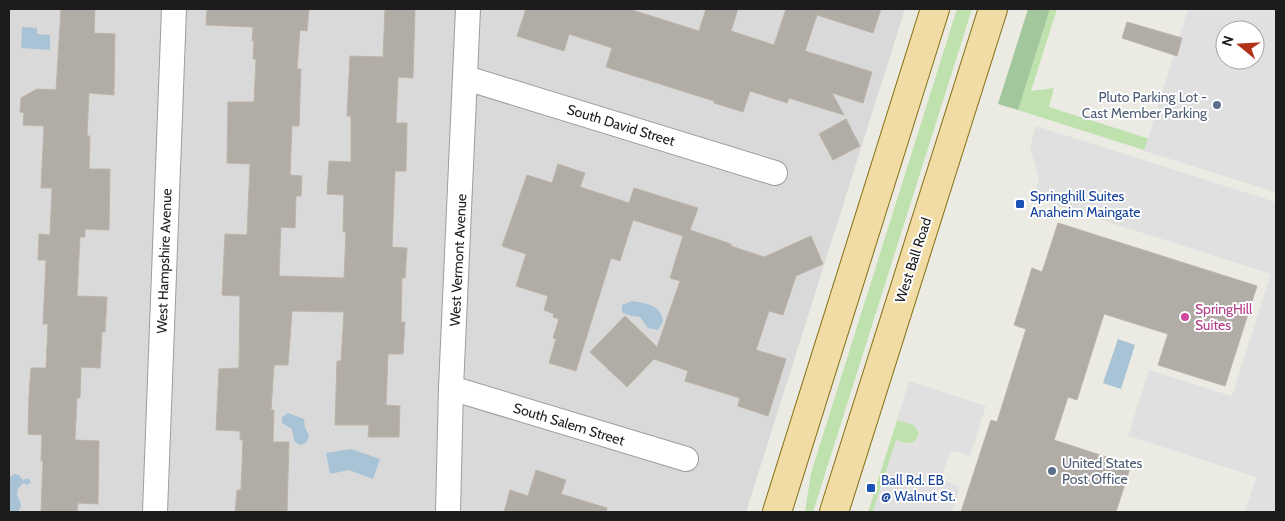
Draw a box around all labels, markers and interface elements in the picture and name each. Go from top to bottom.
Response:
north arrow [1215,20,1265,70]
text: N [1218,33,1238,48]
place label: Pluto Parking Lot - Cast Member Parking [1082,88,1208,122]
marker: Pluto Parking Lot - Cast Member Parking [1211,99,1223,111]
street label: South David Street [565,100,677,150]
place label: Springhill Suites Anaheim Maingate [1030,187,1141,221]
street label: West Hampshire Avenue [152,188,176,334]
street label: West Vermont Avenue [446,193,470,327]
marker: Springhill Suites Anaheim Maingate [1014,198,1026,210]
street label: West Ball Road [891,215,935,305]
place label: SpringHill Suites [1195,300,1253,334]
marker: SpringHill Suites [1179,311,1191,323]
street label: South Salem Street [511,399,627,450]
place label: United States Post Office [1062,454,1143,488]
marker: United States Post Office [1046,465,1058,477]
place label: Ball Rd. EB @ Walnut St. [881,471,956,505]
marker: Ball Rd. EB @ Walnut St. [865,482,877,494]

